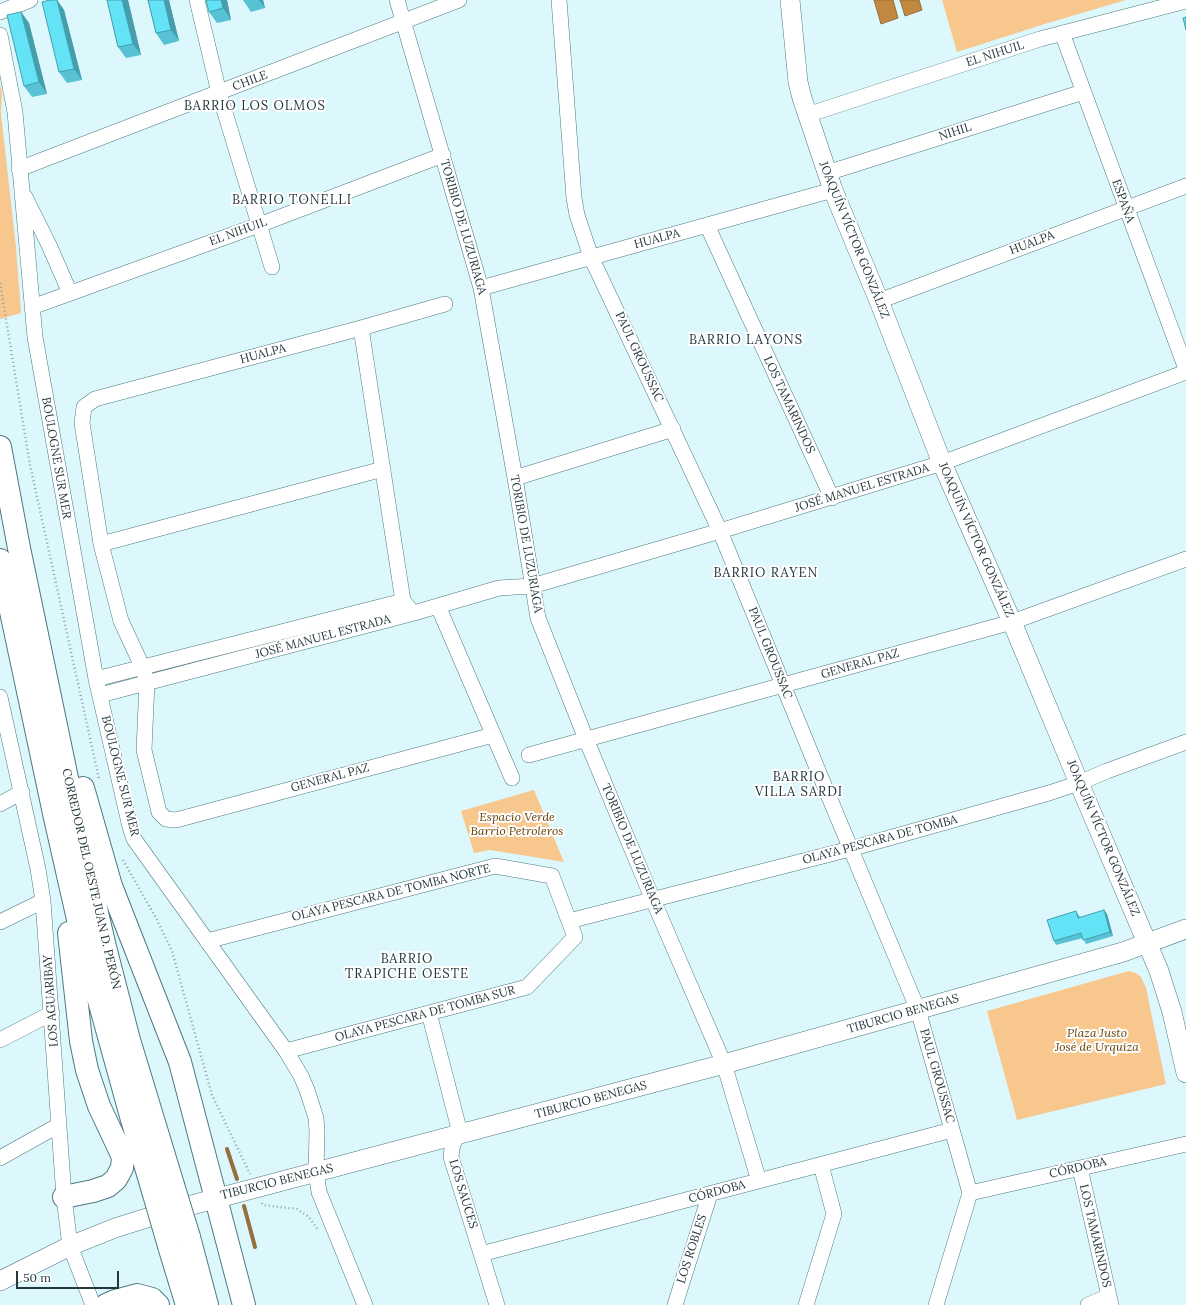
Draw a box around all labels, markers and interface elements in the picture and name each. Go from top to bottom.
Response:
street label: EL NIHUIL [964,38,1026,70]
street label: CHILE [231,68,269,94]
district label: BARRIO LOS OLMOS [184,98,326,114]
street label: NIHIL [937,120,973,144]
street label: TORIBIO DE LUZURIAGA [437,158,489,296]
street label: JOAQUÍN VÍCTOR GONZÁLEZ [816,159,892,321]
street label: ESPAÑA [1108,177,1138,225]
district label: BARRIO TONELLI [232,192,352,208]
street label: EL NIHUIL [207,215,269,249]
street label: HUALPA [632,226,682,252]
street label: HUALPA [1008,228,1056,258]
street label: PAUL GROUSSAC [612,310,666,404]
district label: BARRIO LAYONS [689,332,803,348]
street label: HUALPA [238,341,288,367]
street label: LOS TAMARINDOS [760,354,818,456]
street label: BOULOGNE SUR MER [38,396,74,520]
street label: JOAQUÍN VÍCTOR GONZÁLEZ [935,460,1017,620]
street label: JOSÉ MANUEL ESTRADA [793,461,931,515]
street label: TORIBIO DE LUZURIAGA [507,474,545,614]
district label: BARRIO RAYEN [714,565,818,581]
street label: PAUL GROUSSAC [745,605,795,701]
street label: JOSÉ MANUEL ESTRADA [254,612,392,662]
street label: GENERAL PAZ [819,646,901,682]
street label: BOULOGNE SUR MER [98,714,142,838]
street label: JOAQUÍN VÍCTOR GONZÁLEZ [1064,758,1142,918]
street label: GENERAL PAZ [289,761,371,795]
street label: CORREDOR DEL OESTE JUAN D. PERÓN [59,767,123,991]
district label: BARRIO VILLA SARDI [755,769,843,800]
street label: TORIBIO DE LUZURIAGA [598,782,666,916]
park label: Espacio Verde Barrio Petroleros [471,811,563,839]
street label: OLAYA PESCARA DE TOMBA [801,812,959,868]
street label: OLAYA PESCARA DE TOMBA NORTE [290,861,492,925]
district label: BARRIO TRAPICHE OESTE [345,951,469,982]
street label: LOS AGUARIBAY [41,954,61,1048]
street label: OLAYA PESCARA DE TOMBA SUR [333,983,517,1045]
street label: TIBURCIO BENEGAS [846,991,960,1037]
street label: PAUL GROUSSAC [917,1027,957,1125]
park label: Plaza Justo José de Urquiza [1055,1027,1139,1055]
street label: TIBURCIO BENEGAS [533,1078,649,1122]
street label: CÓRDOBA [1048,1154,1108,1182]
street label: LOS SAUCES [446,1158,480,1230]
street label: TIBURCIO BENEGAS [219,1161,335,1203]
street label: CÓRDOBA [687,1177,747,1207]
street label: LOS TAMARINDOS [1076,1183,1114,1289]
street label: LOS ROBLES [674,1213,710,1285]
scale bar [18,1263,121,1289]
text: 50 m [23,1270,51,1285]

